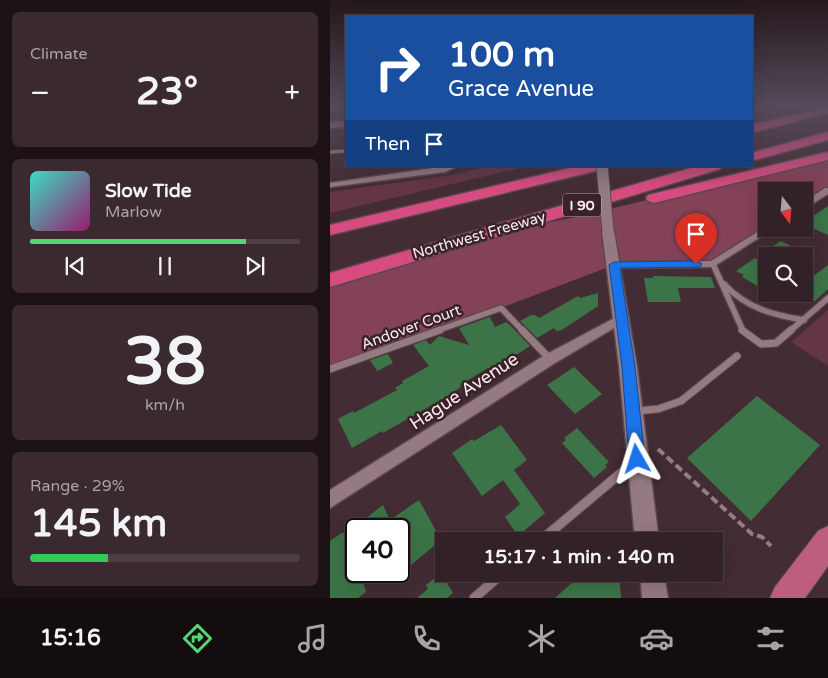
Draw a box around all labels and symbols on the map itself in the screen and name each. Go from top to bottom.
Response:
north arrow [758,182,812,238]
road number: I 90 [563,194,601,216]
street label: Northwest Freeway [410,207,548,263]
pin [675,213,717,264]
street label: Andover Court [359,301,463,353]
street label: Hague Avenue [405,348,523,434]
position arrow [610,432,662,484]
speed limit sign: 40 [345,518,410,583]

